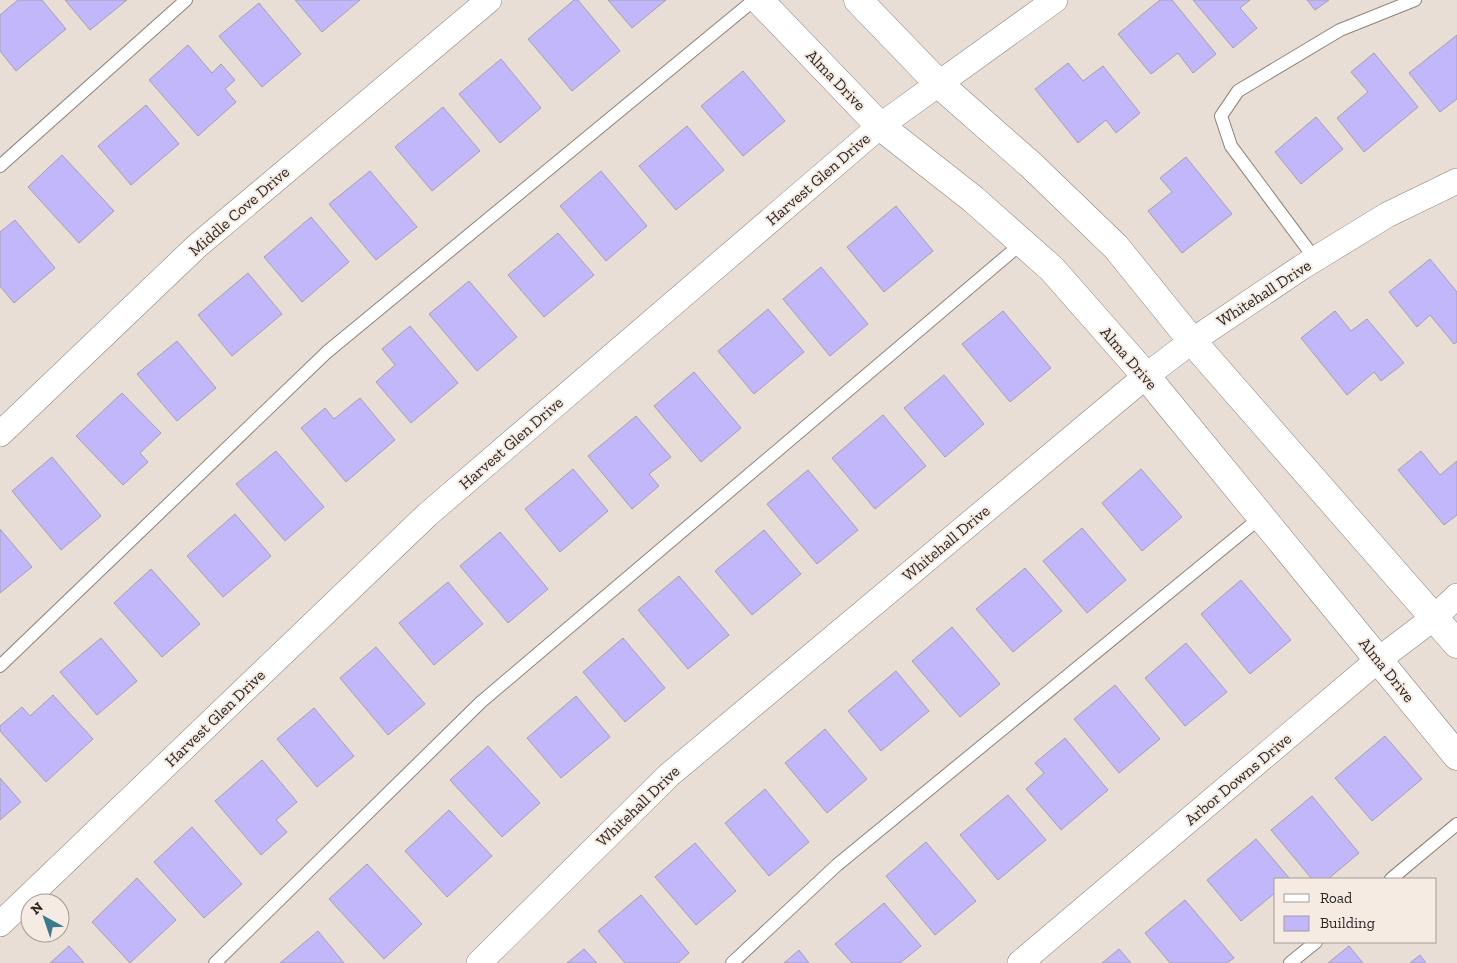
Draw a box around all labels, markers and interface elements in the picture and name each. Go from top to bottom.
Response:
street label: Alma Drive [802,46,870,114]
street label: Harvest Glen Drive [762,129,874,229]
street label: Middle Cove Drive [185,162,293,260]
street label: Whitehall Drive [1213,256,1315,330]
street label: Alma Drive [1096,323,1162,393]
street label: Harvest Glen Drive [455,393,567,493]
street label: Whitehall Drive [898,501,994,585]
street label: Alma Drive [1355,634,1419,706]
street label: Harvest Glen Drive [161,665,269,771]
street label: Arbor Downs Drive [1181,729,1295,829]
street label: Whitehall Drive [592,762,684,850]
legend [1274,878,1437,943]
text: Road [1320,889,1353,907]
north arrow [20,893,70,943]
text: N [27,898,47,918]
text: Building [1320,914,1375,932]

